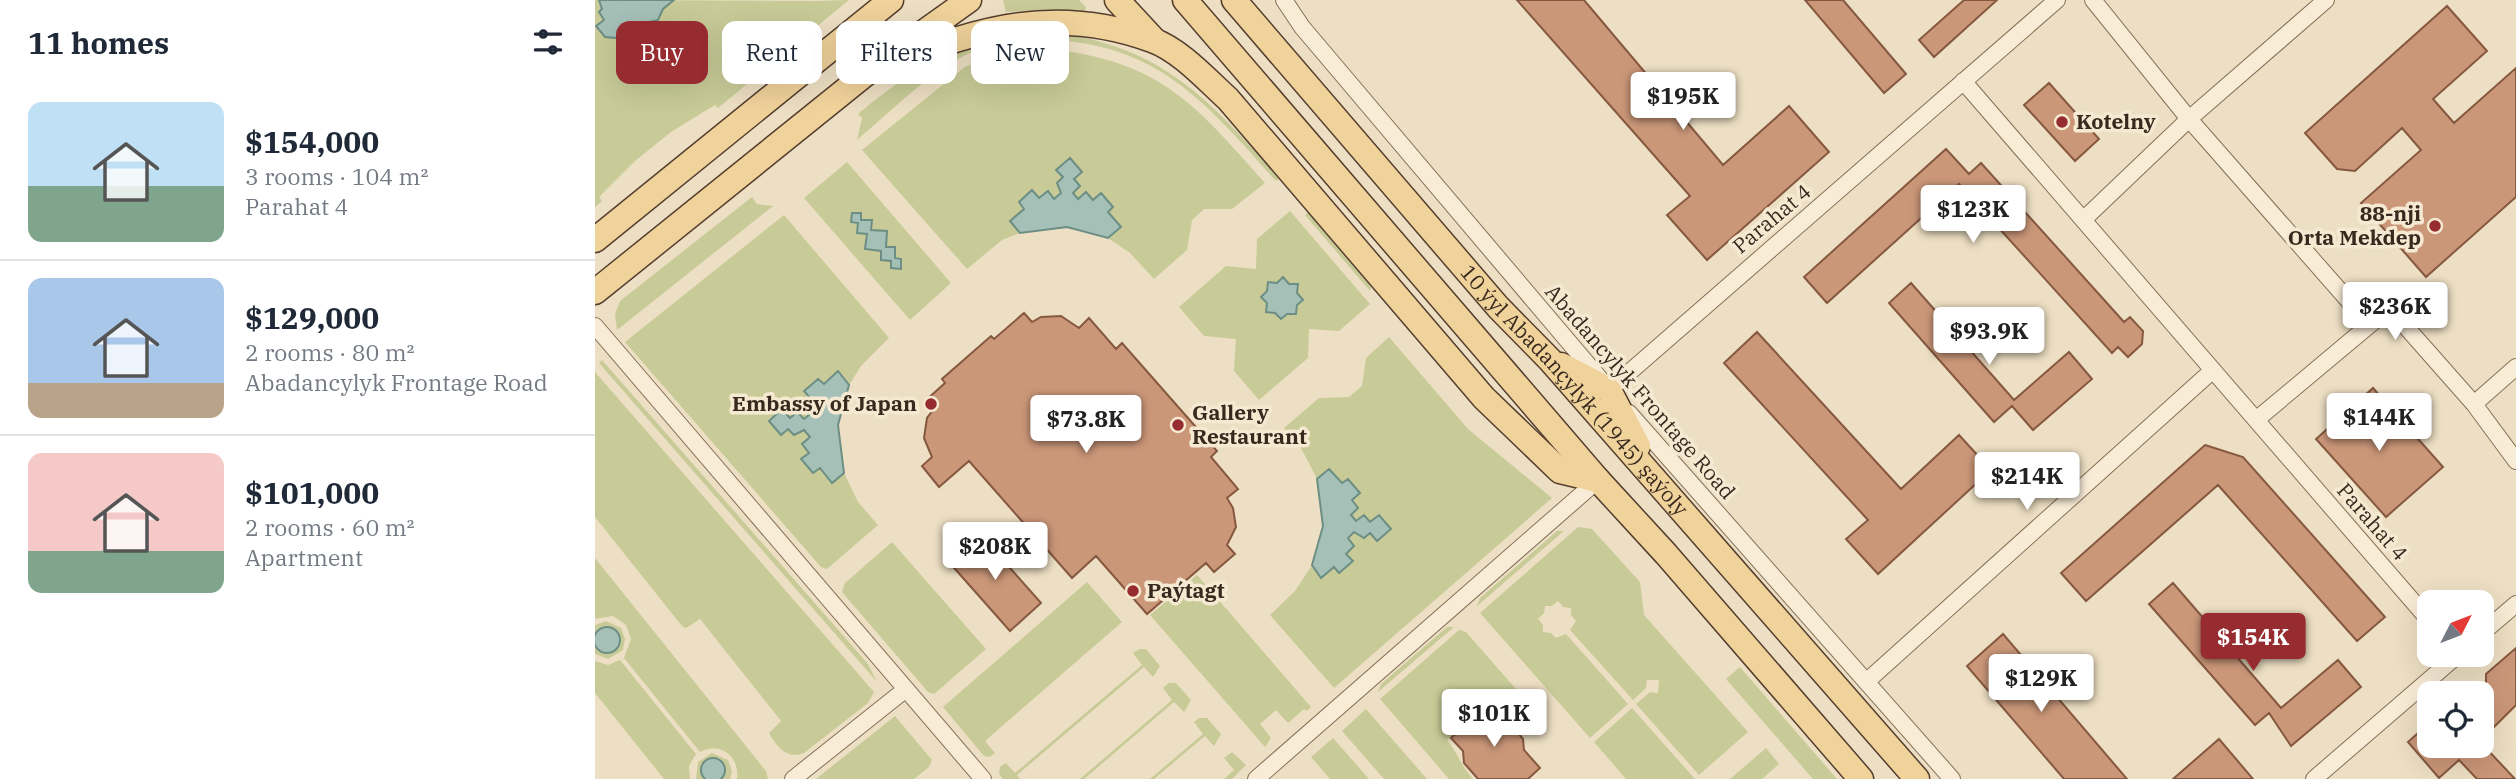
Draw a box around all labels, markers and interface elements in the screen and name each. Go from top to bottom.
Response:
chip: Buy [616,21,708,84]
chip: Rent [722,21,822,84]
chip: Filters [836,21,957,84]
chip: New [971,21,1069,84]
text: 11 homes [28,23,169,62]
icon: filters [529,23,567,61]
pin: $195K [1634,72,1732,132]
text: $195K [1647,80,1719,110]
place label: Kotelny [2076,107,2156,135]
marker: Kotelny [2054,114,2070,130]
text: $154,000 [245,122,379,161]
icon: home [84,130,168,214]
text: 3 rooms · 104 m² [245,161,428,191]
street label: Parahat 4 [1726,177,1816,259]
pin: $123K [1924,186,2022,245]
text: Parahat 4 [245,191,348,221]
text: $123K [1937,193,2009,223]
place label: 88-nji Orta Mekdep [2288,199,2421,251]
marker: 88-nji Orta Mekdep [2427,218,2443,234]
street label: 10 ýyl Abadançylyk (1945) şaýoly [1455,258,1696,522]
street label: Abadancylyk Frontage Road [1539,278,1742,505]
pin: $236K [2346,282,2444,342]
text: $236K [2359,290,2431,320]
text: $129,000 [245,298,379,337]
icon: home [84,306,168,390]
pin: $93.9K [1932,308,2046,367]
text: $93.9K [1949,315,2029,345]
text: 2 rooms · 80 m² [245,337,415,367]
text: Abadancylyk Frontage Road [245,367,548,397]
place label: Embassy of Japan [732,389,917,417]
pin: $144K [2330,393,2428,453]
marker: Embassy of Japan [923,396,939,412]
pin: $73.8K [1029,396,1143,455]
place label: Gallery Restaurant [1192,398,1307,450]
text: $144K [2343,401,2415,431]
text: $73.8K [1046,403,1126,433]
marker: Gallery Restaurant [1170,417,1186,433]
pin: $214K [1978,452,2076,512]
text: $214K [1991,460,2063,490]
text: $101,000 [245,473,379,512]
street label: Parahat 4 [2331,477,2414,566]
icon: home [84,481,168,565]
text: 2 rooms · 60 m² [245,512,415,542]
pin: $208K [946,522,1044,582]
text: $208K [959,530,1031,560]
text: Apartment [245,542,363,572]
place label: Paýtagt [1147,576,1225,604]
marker: Paýtagt [1125,583,1141,599]
north arrow [2417,590,2494,667]
map controls [2417,590,2494,758]
pin: $154K [2204,614,2302,673]
text: $154K [2217,621,2289,651]
pin: $129K [1992,654,2090,714]
text: $129K [2005,662,2077,692]
button: locate [2417,681,2494,758]
pin: $101K [1445,690,1543,749]
text: $101K [1458,697,1530,727]

